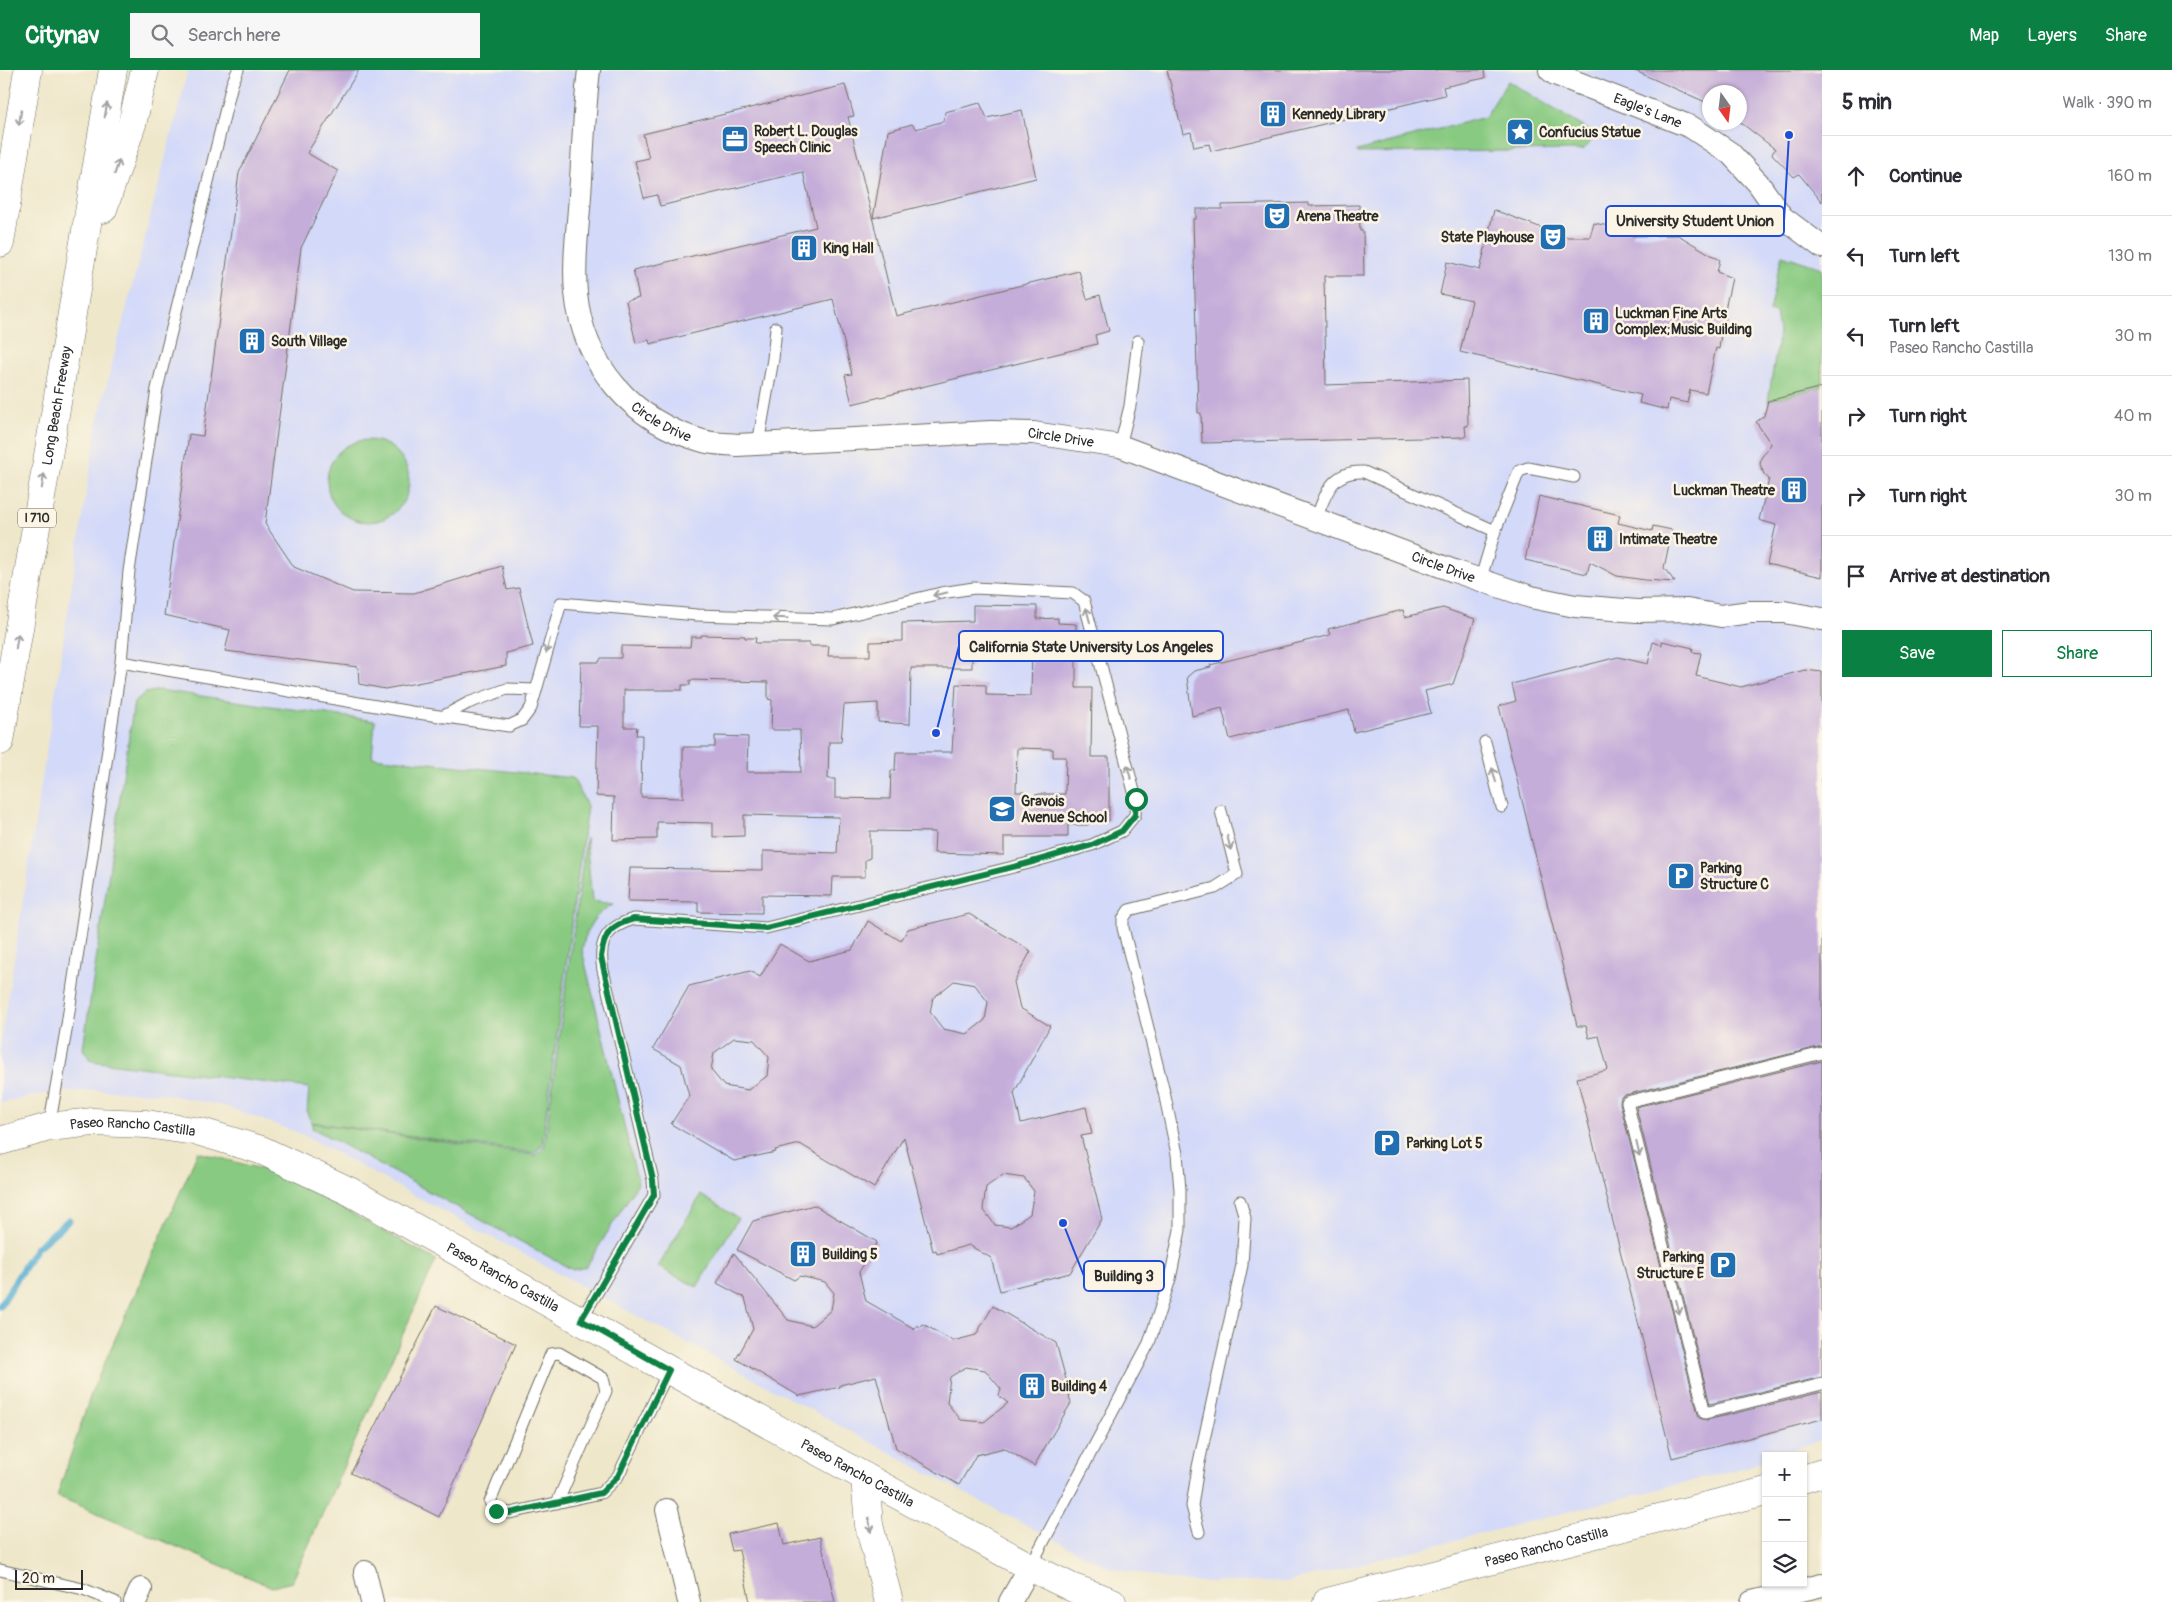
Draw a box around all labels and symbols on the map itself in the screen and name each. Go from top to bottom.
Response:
north arrow [1702,85,1747,130]
street label: Eagle's Lane [1611,89,1685,131]
building icon: Kennedy Library [1258,99,1288,129]
one-way arrow [102,102,112,118]
place label: Kennedy Library [1292,106,1385,123]
one-way arrow [15,110,25,126]
place icon: Confucius Statue [1505,117,1535,147]
place label: Robert L. Douglas Speech Clinic [754,123,858,156]
office icon: Robert L. Douglas Speech Clinic [720,124,750,154]
place label: Confucius Statue [1539,124,1642,141]
one-way arrow [113,159,122,175]
theatre icon: Arena Theatre [1262,201,1292,231]
callout: University Student Union [1606,206,1784,236]
place label: Arena Theatre [1296,208,1380,225]
text: University Student Union [1616,212,1775,231]
theatre icon: State Playhouse [1538,222,1568,252]
place label: State Playhouse [1441,229,1535,246]
building icon: King Hall [789,233,819,263]
place label: King Hall [823,240,874,257]
place label: Luckman Fine Arts Complex;Music Building [1615,305,1752,338]
building icon: Luckman Fine Arts Complex;Music Building [1581,306,1611,336]
building icon: South Village [237,326,267,356]
place label: South Village [271,333,348,350]
street label: Long Beach Freeway [38,345,75,466]
street label: Circle Drive [628,398,694,445]
street label: Circle Drive [1028,424,1095,450]
one-way arrow [39,473,49,489]
building icon: Luckman Theatre [1779,475,1809,505]
place label: Luckman Theatre [1673,482,1776,499]
road number: I 710 [18,508,56,528]
building icon: Intimate Theatre [1585,524,1615,554]
place label: Intimate Theatre [1619,531,1718,548]
street label: Circle Drive [1409,547,1477,586]
one-way arrow [932,589,948,599]
one-way arrow [1083,608,1092,624]
one-way arrow [773,613,789,623]
callout: California State University Los Angeles [959,631,1223,661]
one-way arrow [12,633,22,649]
one-way arrow [543,638,553,654]
text: California State University Los Angeles [969,638,1213,657]
one-way arrow [1124,765,1134,781]
one-way arrow [1488,767,1498,783]
route start [1125,788,1148,811]
place label: Gravois Avenue School [1021,793,1107,826]
school or university icon: Gravois Avenue School [987,794,1017,824]
one-way arrow [1225,834,1234,850]
place label: Parking Structure C [1700,860,1769,893]
parking icon: Parking Structure C [1666,861,1696,891]
street label: Paseo Rancho Castilla [69,1113,197,1140]
parking icon: Parking Lot 5 [1372,1128,1402,1158]
place label: Parking Lot 5 [1406,1135,1483,1152]
one-way arrow [1634,1141,1643,1157]
street label: Paseo Rancho Castilla [444,1239,562,1315]
building icon: Building 5 [788,1239,818,1269]
place label: Building 5 [822,1246,878,1263]
place label: Parking Structure E [1636,1249,1705,1282]
parking icon: Parking Structure E [1708,1250,1738,1280]
callout: Building 3 [1084,1261,1164,1291]
text: Building 3 [1094,1267,1154,1286]
one-way arrow [1674,1298,1683,1314]
building icon: Building 4 [1017,1371,1047,1401]
place label: Building 4 [1051,1378,1108,1395]
street label: Paseo Rancho Castilla [798,1435,917,1511]
route end [485,1500,508,1523]
one-way arrow [865,1517,875,1533]
street label: Paseo Rancho Castilla [1483,1523,1610,1570]
scale bar [15,1567,82,1590]

